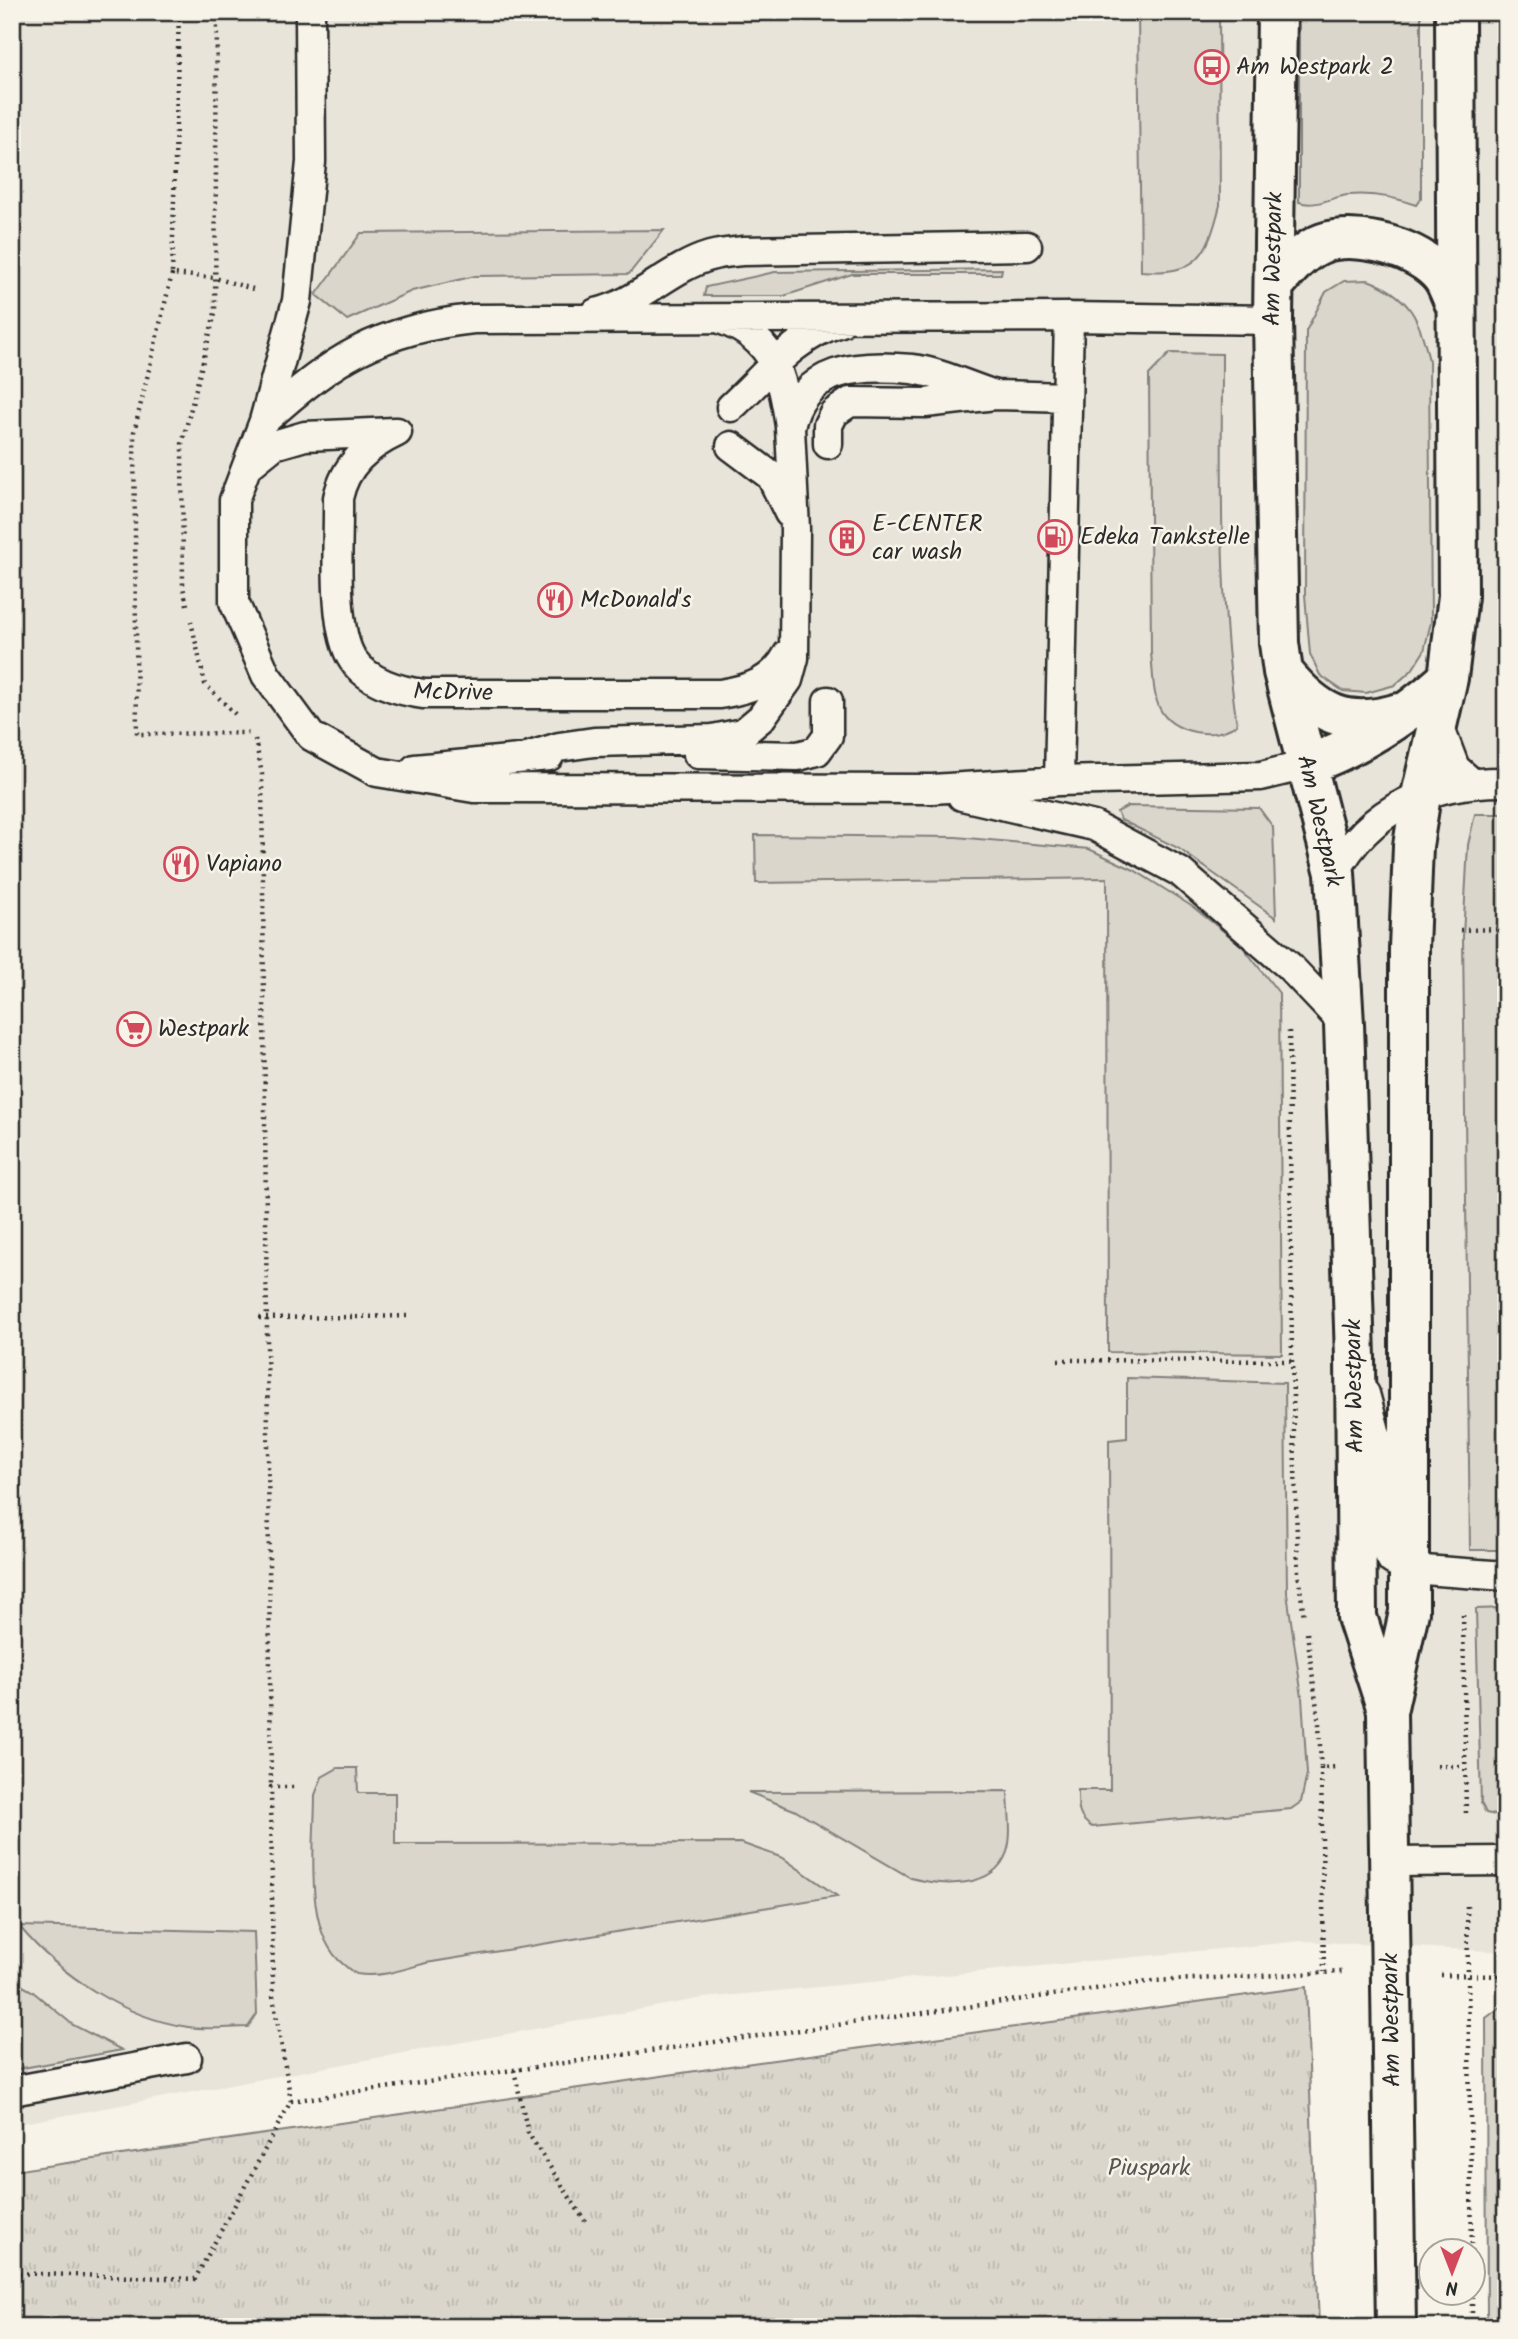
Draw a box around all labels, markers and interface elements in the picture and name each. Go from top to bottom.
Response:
bus stop icon: Am Westpark 2 [1193,48,1231,86]
place label: Am Westpark 2 [1236,48,1394,87]
street label: Am Westpark [1253,191,1295,326]
place label: E-CENTER car wash [872,505,983,572]
fuel station icon: Edeka Tankstelle [1036,518,1074,556]
place label: Edeka Tankstelle [1080,518,1250,557]
building icon: E-CENTER car wash [828,519,866,557]
restaurant icon: McDonald's [536,581,574,619]
place label: McDonald's [580,581,692,620]
street label: McDrive [413,673,493,713]
street label: Am Westpark [1285,751,1353,892]
restaurant icon: Vapiano [162,845,200,883]
place label: Vapiano [206,845,282,884]
supermarket icon: Westpark [115,1010,153,1048]
place label: Westpark [158,1010,250,1049]
street label: Am Westpark [1334,1318,1376,1453]
street label: Am Westpark [1371,1952,1413,2087]
park label: Piuspark [1108,2149,1191,2188]
north arrow [1416,2238,1486,2308]
text: N [1446,2272,1458,2302]

